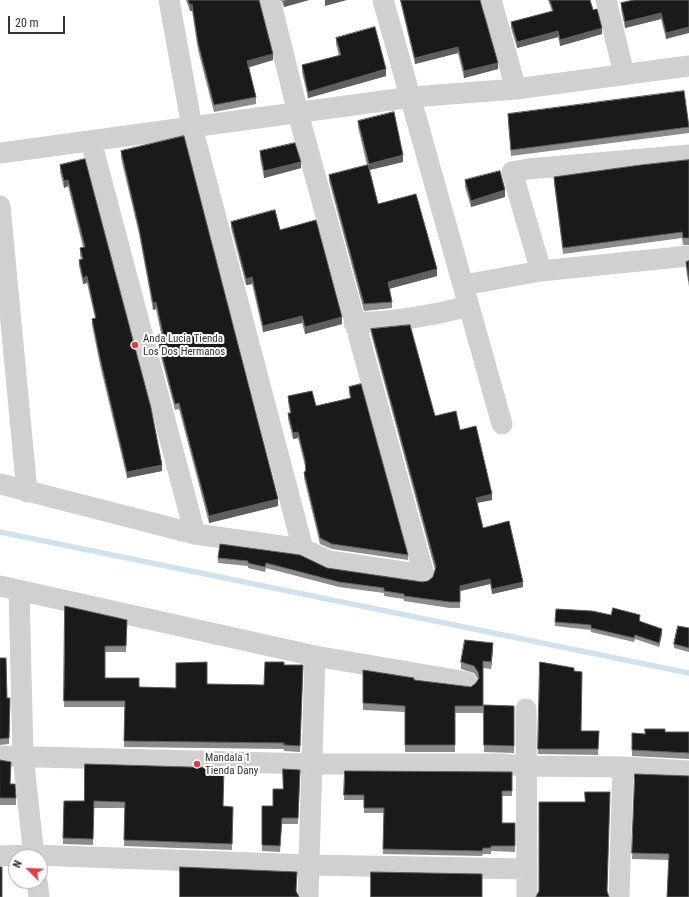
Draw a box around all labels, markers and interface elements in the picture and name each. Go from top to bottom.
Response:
scale bar [10,8,67,34]
text: 20 m [15,16,39,30]
place label: Anda Lucia Tienda Los Dos Hermanos [143,332,225,358]
marker: Anda Lucia Tienda Los Dos Hermanos [130,340,140,350]
place label: Mandala 1 Tienda Dany [205,751,258,777]
marker: Mandala 1 Tienda Dany [192,759,202,769]
north arrow [8,849,48,889]
text: N [10,859,25,870]

